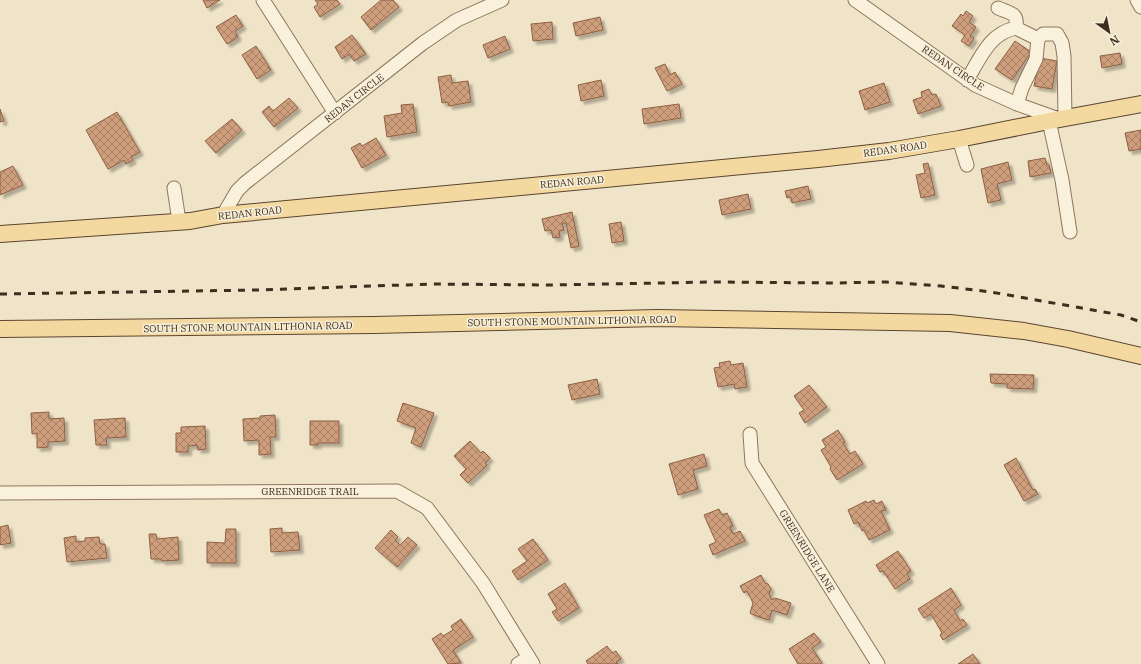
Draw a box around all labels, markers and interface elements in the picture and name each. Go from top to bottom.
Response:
north arrow [1089,12,1129,52]
text: N [1107,32,1122,49]
street label: REDAN CIRCLE [919,42,987,94]
street label: REDAN CIRCLE [322,71,386,125]
street label: REDAN ROAD [862,138,928,160]
street label: REDAN ROAD [539,173,605,191]
street label: REDAN ROAD [217,203,283,223]
street label: SOUTH STONE MOUNTAIN LITHONIA ROAD [467,313,677,329]
street label: SOUTH STONE MOUNTAIN LITHONIA ROAD [143,319,353,335]
street label: GREENRIDGE TRAIL [261,485,359,498]
street label: GREENRIDGE LANE [776,507,838,595]

